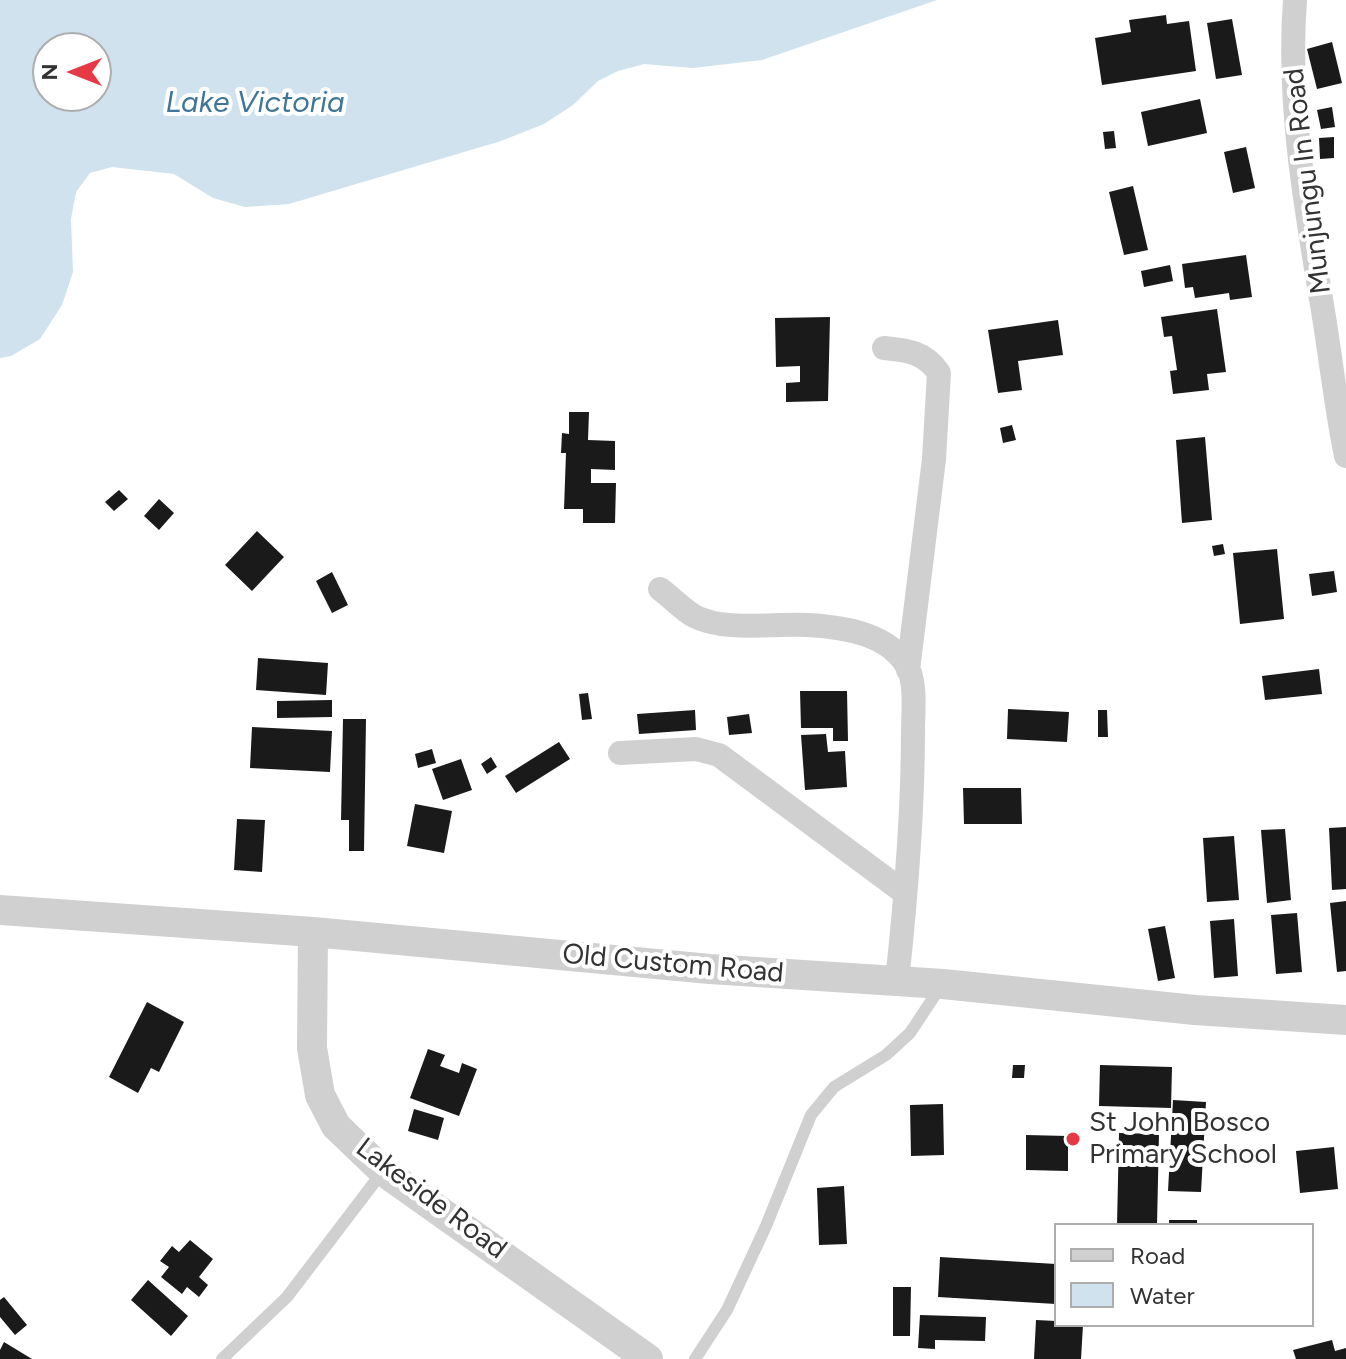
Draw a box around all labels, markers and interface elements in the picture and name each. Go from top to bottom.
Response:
north arrow [32,32,112,112]
text: N [36,64,63,81]
street label: Munjungu In Road [1277,66,1339,296]
water label: Lake Victoria [165,85,345,121]
street label: Old Custom Road [561,938,785,990]
place label: St John Bosco Primary School [1089,1106,1277,1172]
marker: St John Bosco Primary School [1064,1130,1082,1148]
street label: Lakeside Road [349,1131,513,1267]
legend [1054,1223,1314,1327]
text: Road [1130,1241,1185,1270]
text: Water [1130,1281,1195,1310]

